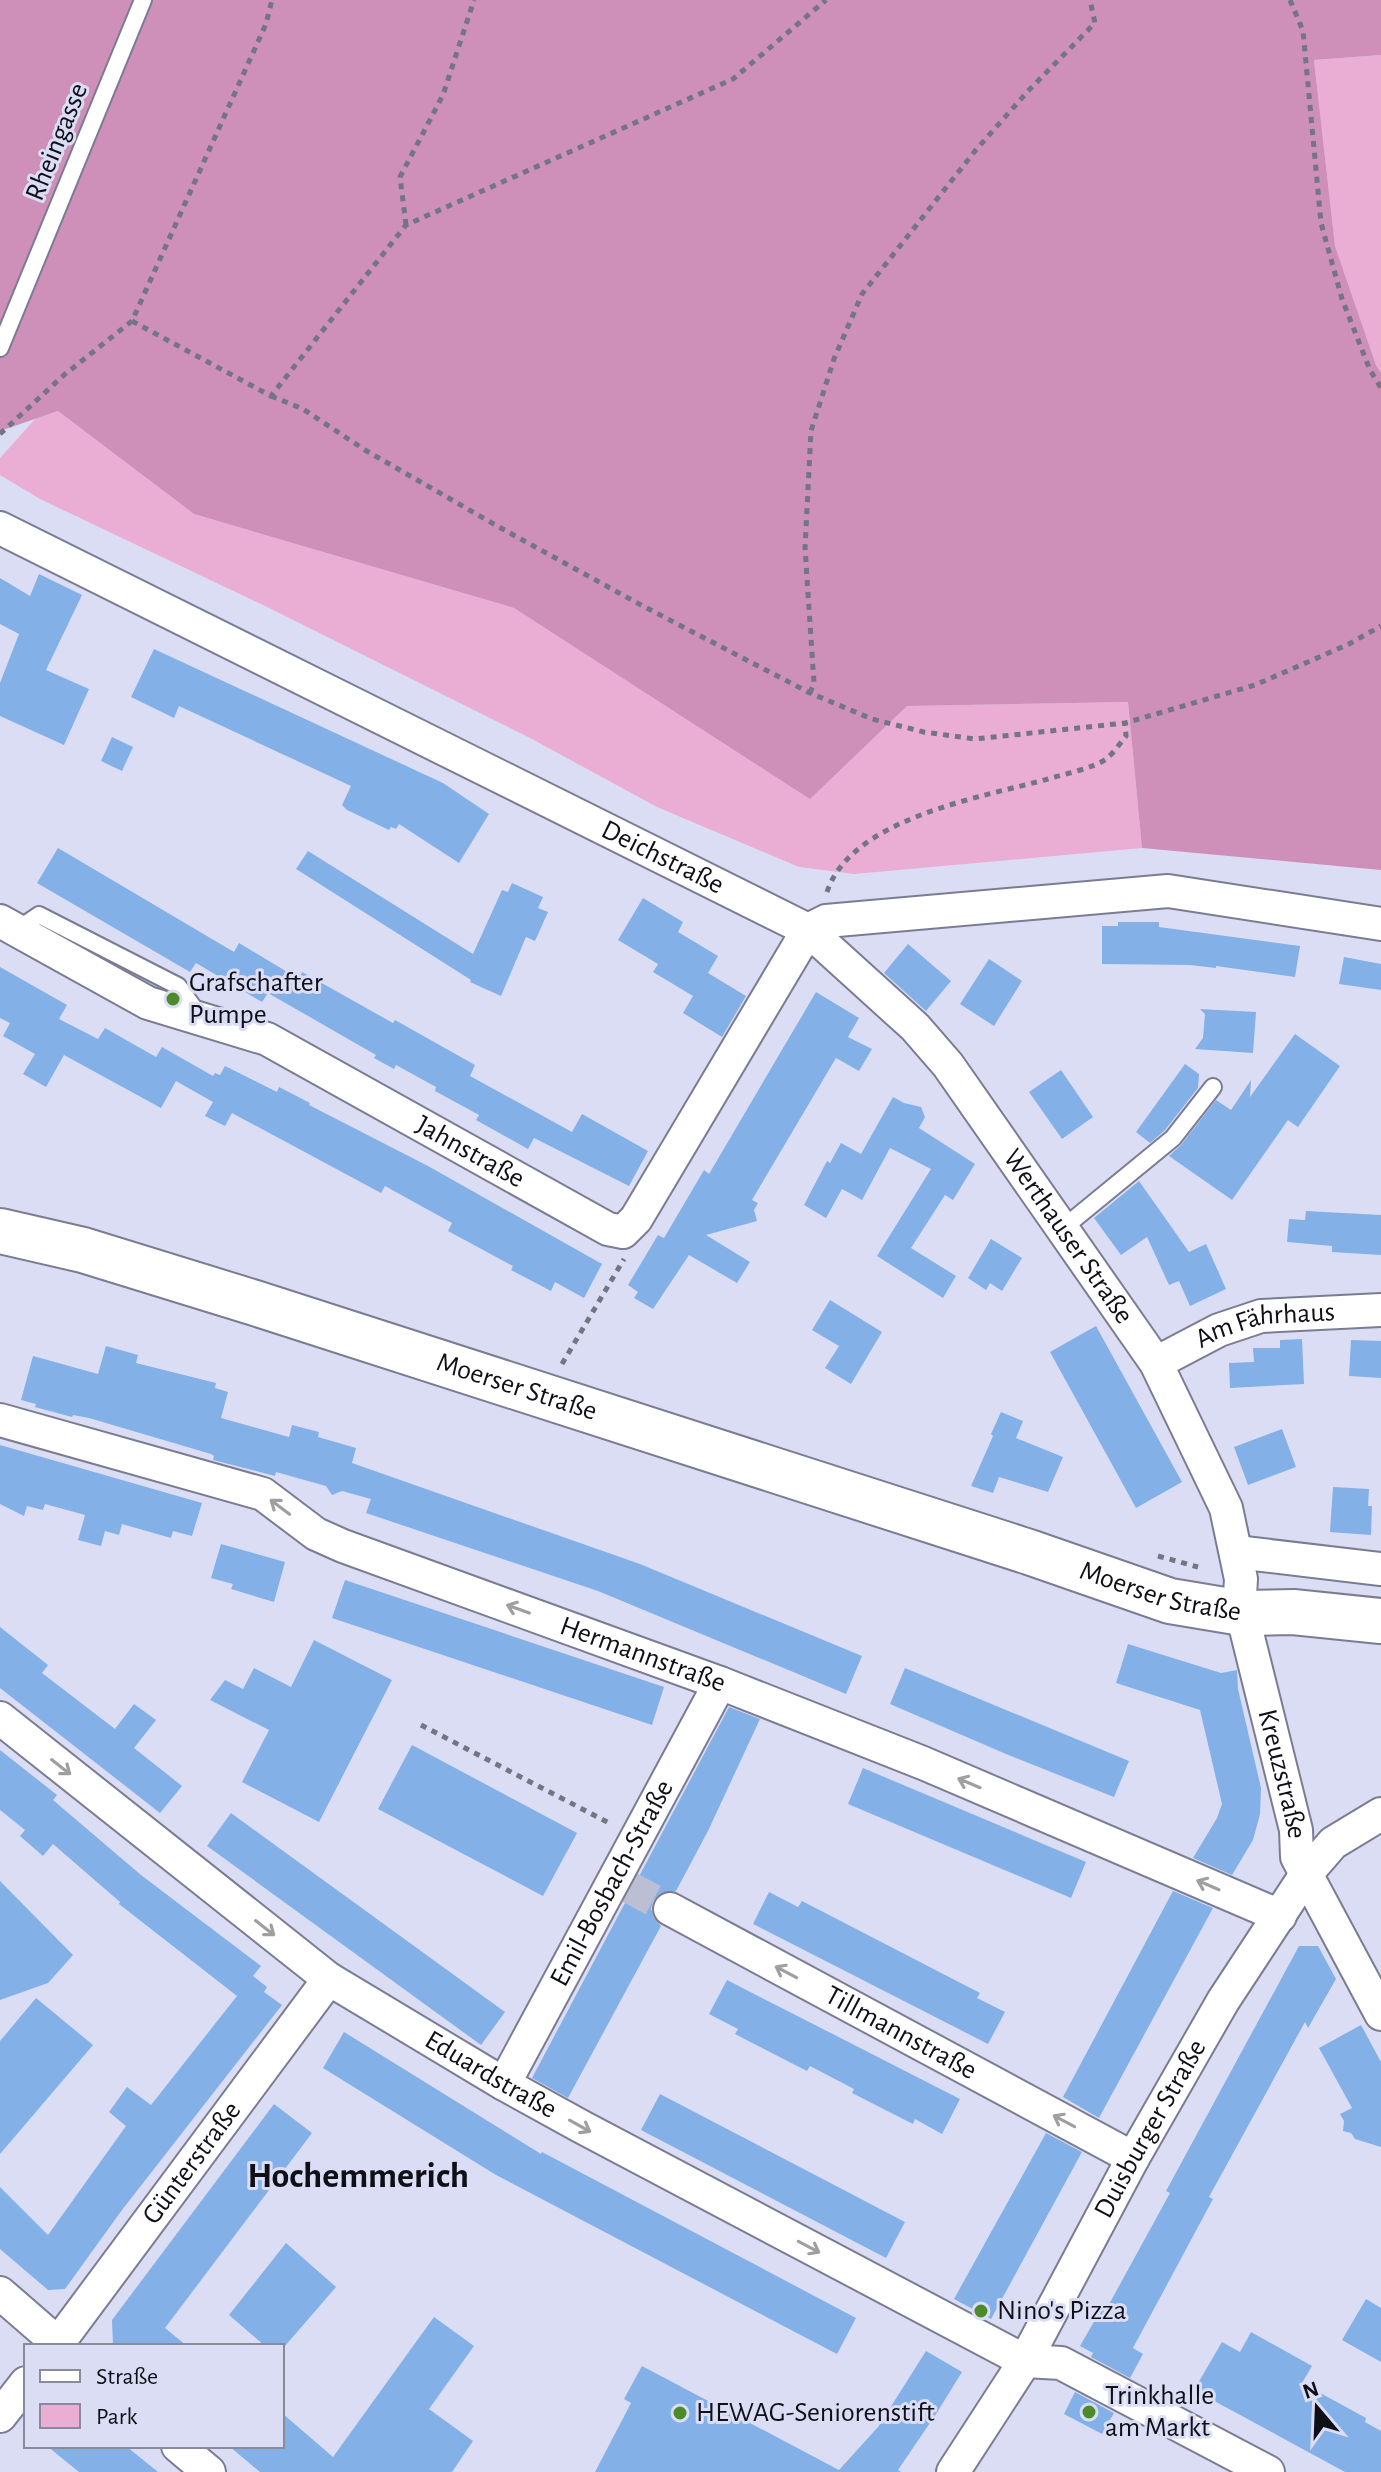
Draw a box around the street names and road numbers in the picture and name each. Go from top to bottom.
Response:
street label: Rheingasse [21,79,93,205]
street label: Deichstraße [597,816,728,900]
street label: Jahnstraße [411,1111,529,1193]
street label: Werthauser Straße [997,1144,1138,1329]
street label: Am Fährhaus [1191,1298,1336,1354]
street label: Moerser Straße [433,1348,600,1426]
street label: Moerser Straße [1076,1557,1243,1627]
street label: Hermannstraße [556,1612,729,1698]
street label: Kreuzstraße [1253,1707,1310,1839]
street label: Emil-Bosbach-Straße [545,1776,679,1991]
street label: Tillmannstraße [820,1981,981,2085]
street label: Eduardstraße [420,2026,561,2124]
street label: Duisburger Straße [1090,2035,1212,2223]
street label: Günterstraße [138,2097,246,2229]

